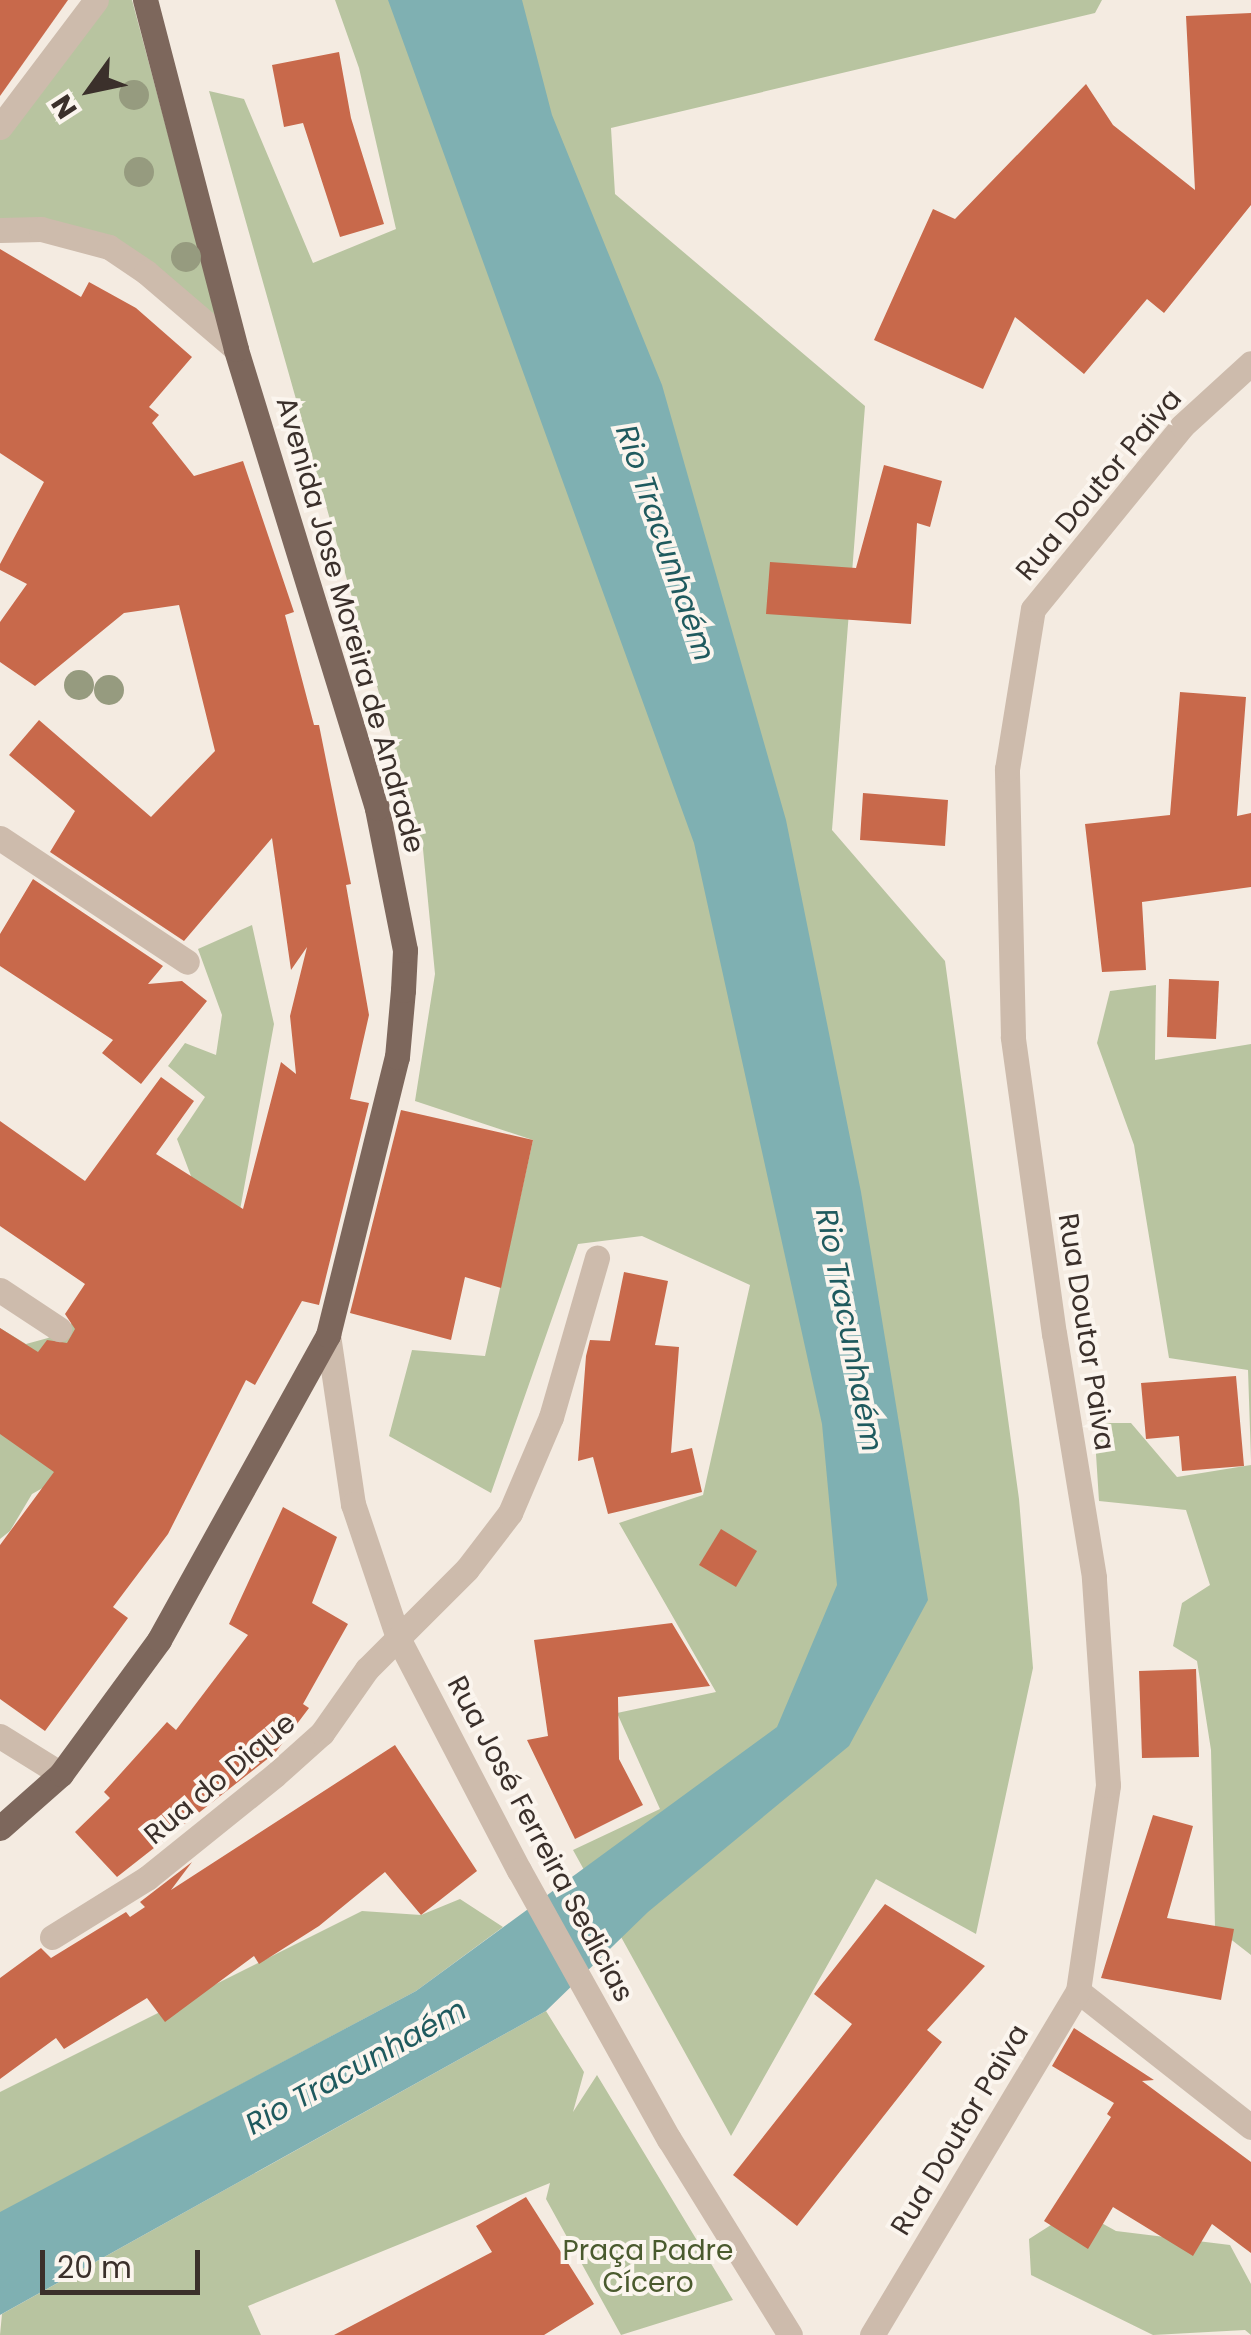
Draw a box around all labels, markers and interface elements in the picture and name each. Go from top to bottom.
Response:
north arrow [40,40,140,140]
text: N [42,87,87,126]
street label: Rua Doutor Paiva [1009,382,1189,588]
street label: Avenida Jose Moreira de Andrade [269,393,431,857]
water label: Rio Tracunhaém [608,420,722,666]
water label: Rio Tracunhaém [808,1205,890,1455]
street label: Rua Doutor Paiva [1051,1211,1121,1453]
street label: Rua José Ferreira Sedicias [440,1670,640,2008]
street label: Rua do Dique [138,1706,302,1852]
water label: Rio Tracunhaém [239,1991,473,2143]
street label: Rua Doutor Paiva [884,2019,1036,2241]
scale bar [45,2230,205,2292]
park label: Praça Padre Cícero [563,2234,733,2300]
text: 20 m [57,2246,132,2289]

